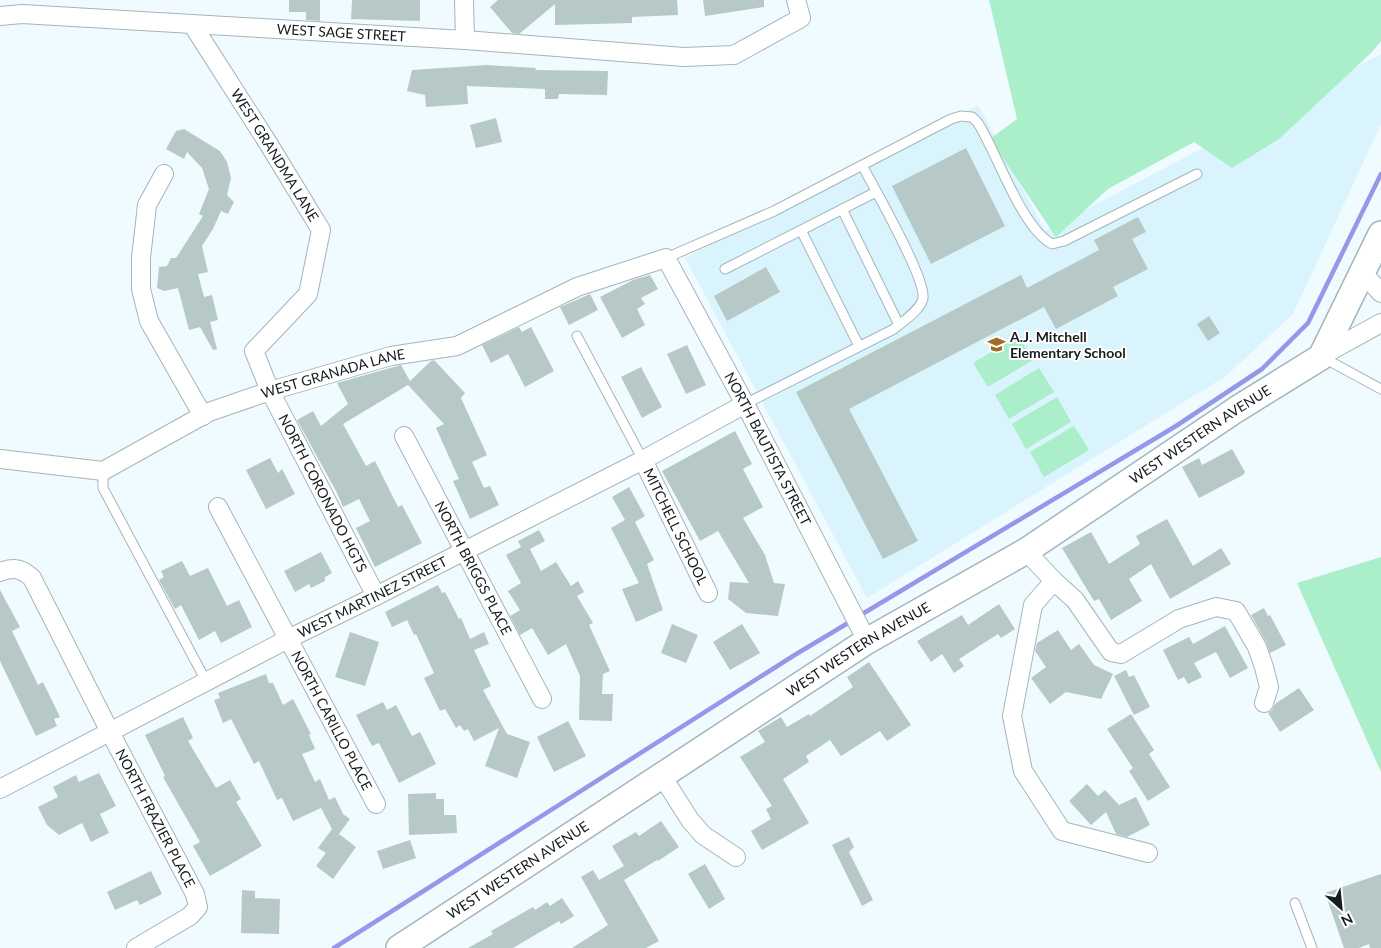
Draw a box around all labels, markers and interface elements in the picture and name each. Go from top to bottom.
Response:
street label: WEST SAGE STREET [276,20,407,45]
street label: WEST GRANDMA LANE [228,85,323,224]
place label: A.J. Mitchell Elementary School [1009,328,1126,361]
school or university icon: A.J. Mitchell Elementary School [986,335,1006,355]
street label: WEST GRANADA LANE [259,345,406,401]
street label: NORTH BAUTISTA STREET [721,369,815,529]
street label: WEST WESTERN AVENUE [1126,381,1274,487]
street label: NORTH CORONADO HGTS [275,411,371,575]
street label: MITCHELL SCHOOL [640,465,712,587]
street label: NORTH BRIGGS PLACE [432,498,516,637]
street label: WEST MARTINEZ STREET [295,552,450,641]
street label: WEST WESTERN AVENUE [783,598,933,700]
street label: NORTH CARILLO PLACE [288,648,376,793]
street label: NORTH FRAZIER PLACE [112,746,199,890]
street label: WEST WESTERN AVENUE [443,817,592,922]
north arrow [1316,883,1366,933]
text: N [1338,910,1356,930]

